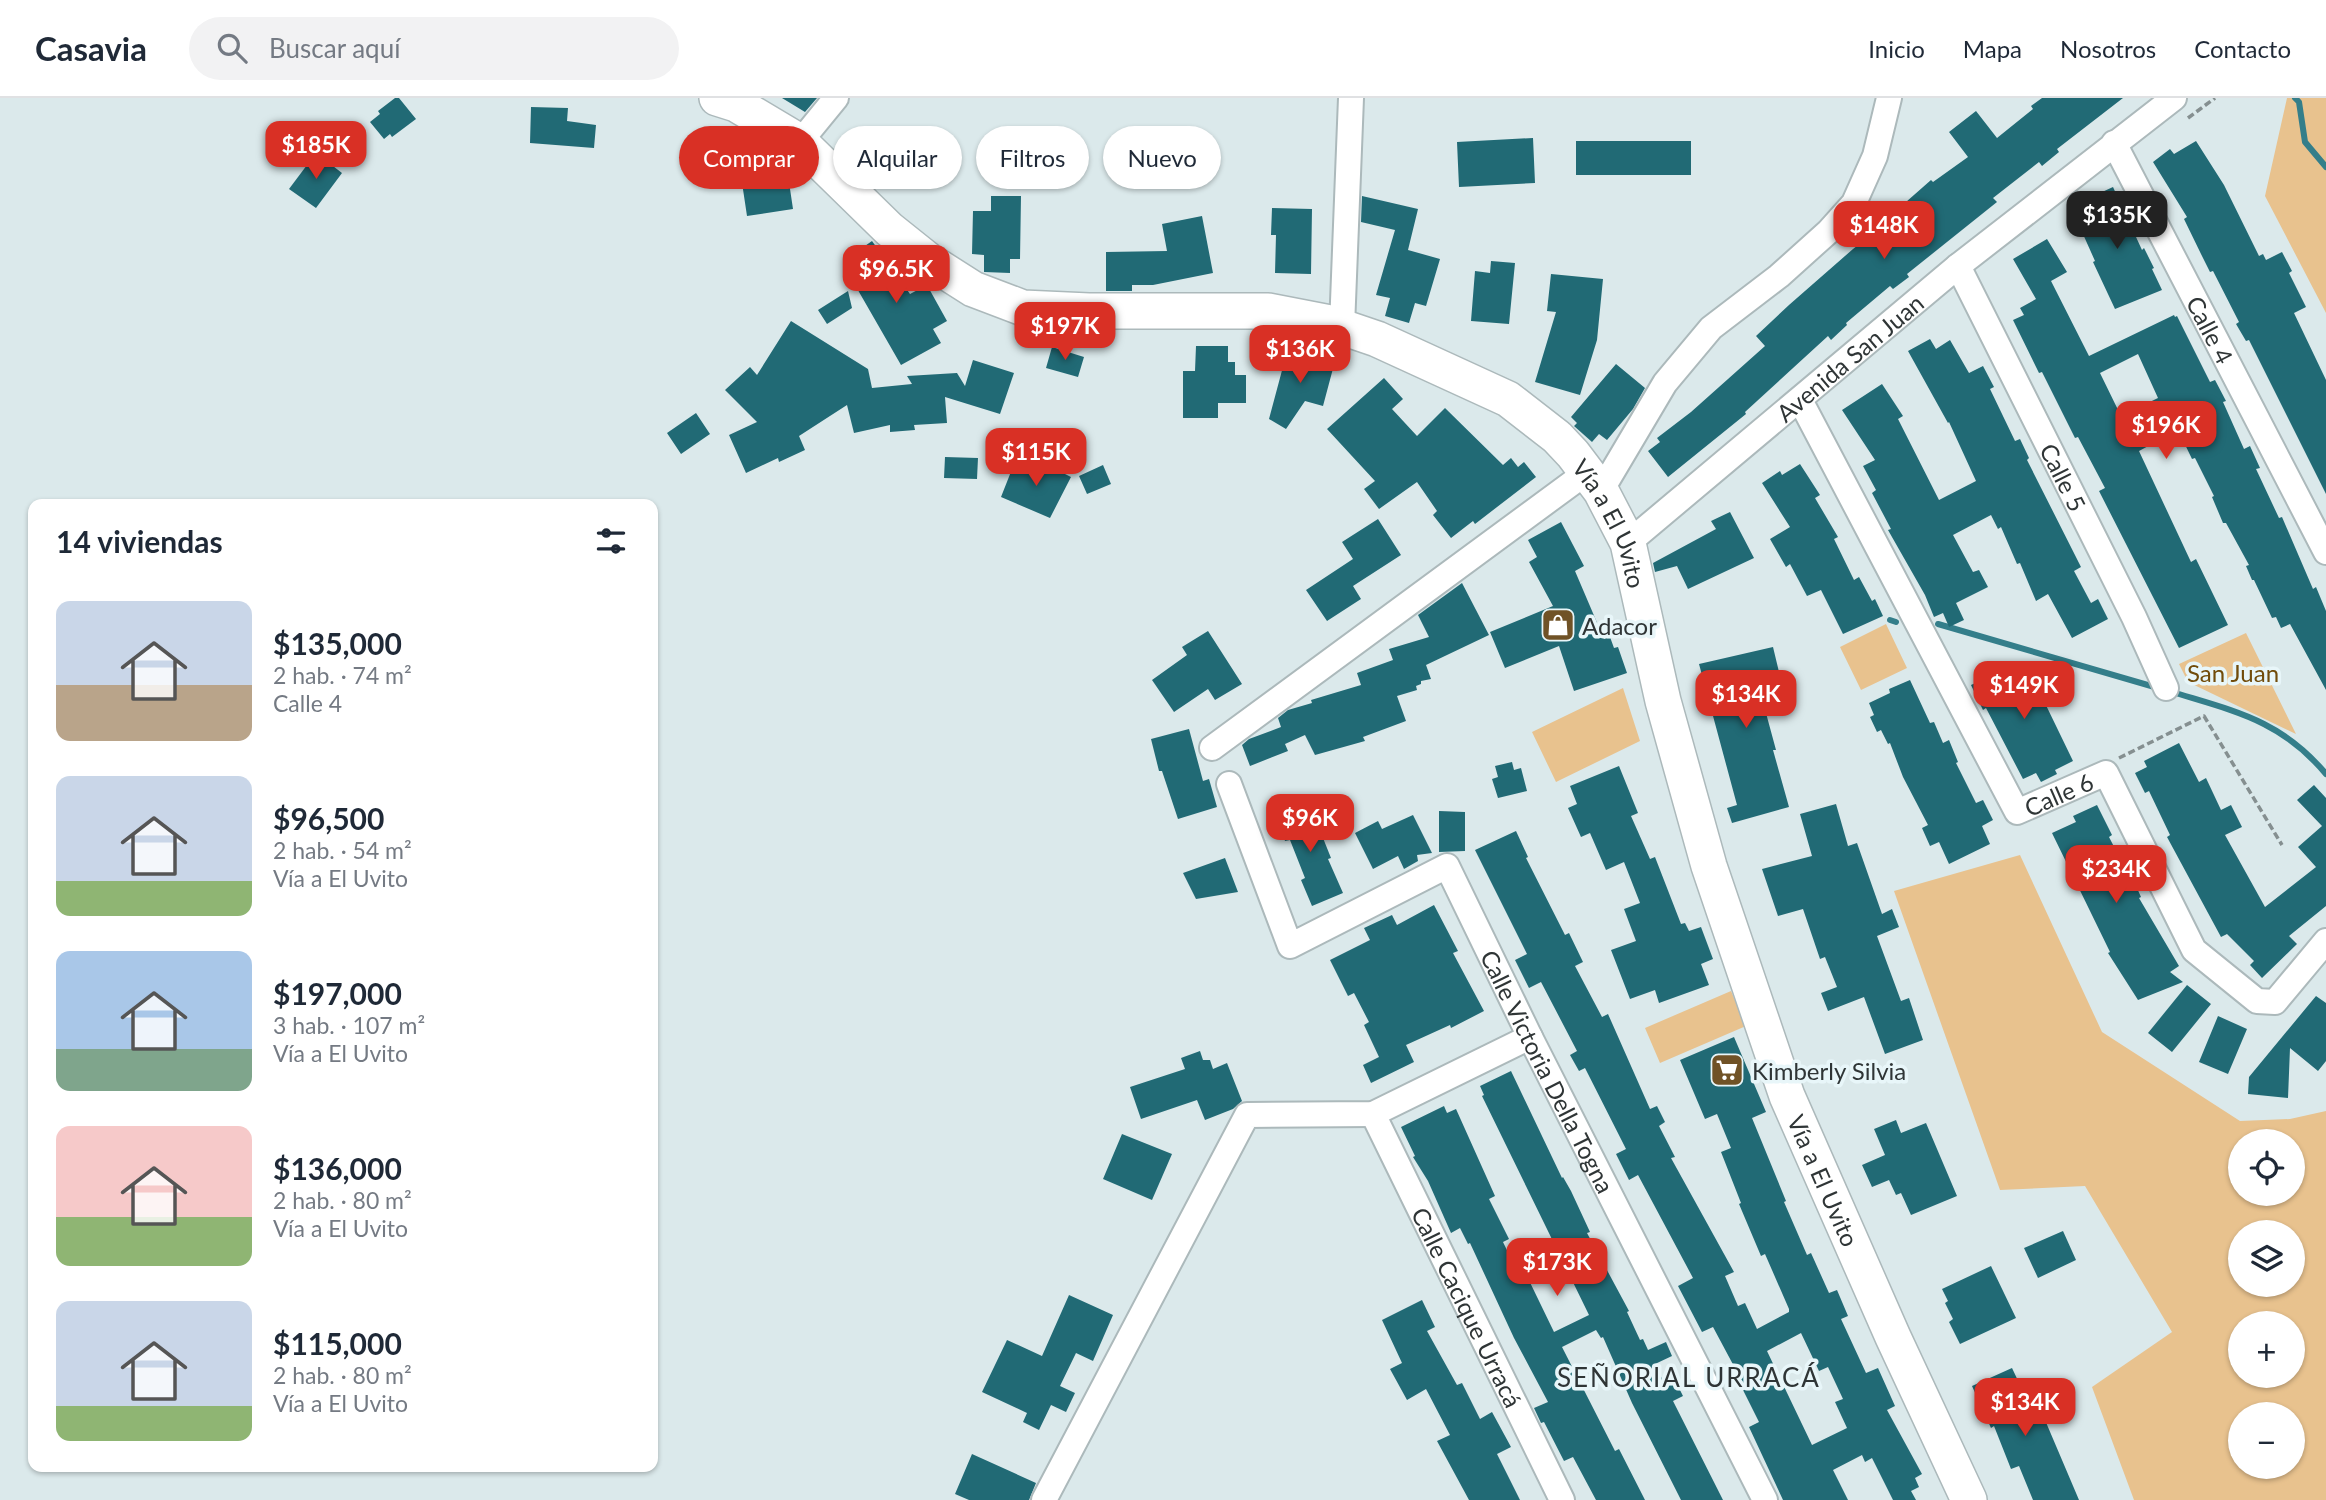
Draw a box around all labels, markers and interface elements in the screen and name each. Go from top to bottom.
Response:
search box [189,17,679,80]
text: Casavia [35,28,147,68]
icon: search [213,29,251,67]
text: Buscar aquí [269,32,400,64]
text: Inicio [1868,34,1925,63]
text: Mapa [1963,34,2022,63]
text: Nosotros [2060,34,2156,63]
text: Contacto [2194,34,2291,63]
pin: $185K [267,122,365,181]
chip: Comprar [679,126,819,189]
chip: Alquilar [833,126,962,189]
chip: Filtros [976,126,1089,189]
chip: Nuevo [1103,126,1221,189]
text: $185K [281,130,351,158]
pin: $135K [2068,192,2166,251]
text: $135K [2082,200,2152,228]
pin: $148K [1835,202,1933,261]
text: $148K [1849,210,1919,238]
pin: $96.5K [839,246,953,305]
text: $96.5K [859,254,933,282]
street label: Avenida San Juan [1770,287,1929,427]
street label: Calle 4 [2181,291,2240,368]
pin: $197K [1016,302,1114,362]
text: $197K [1030,311,1100,339]
pin: $136K [1251,326,1349,385]
text: $136K [1265,334,1335,362]
pin: $196K [2117,402,2215,461]
text: $196K [2131,410,2201,438]
pin: $115K [987,428,1085,488]
text: $115K [1001,437,1071,465]
street label: Calle 5 [2035,438,2093,516]
street label: Vía a El Uvito [1567,453,1652,591]
icon: filters [592,522,630,560]
text: 14 viviendas [56,523,223,559]
shop icon: Adacor [1539,606,1577,644]
place label: Adacor [1582,611,1657,640]
text: $135,000 [273,625,402,661]
icon: home [112,629,196,713]
park label: San Juan [2187,658,2279,687]
text: 2 hab. · 74 m² [273,661,412,689]
pin: $149K [1975,662,2073,721]
pin: $134K [1697,670,1795,730]
text: $149K [1989,670,2059,698]
text: $134K [1711,679,1781,707]
text: Calle 4 [273,689,342,717]
street label: Calle 6 [2020,766,2097,822]
pin: $96K [1269,794,1351,854]
text: $96,500 [273,800,384,836]
text: $96K [1282,803,1338,831]
icon: home [112,804,196,888]
text: 2 hab. · 54 m² [273,836,412,864]
pin: $234K [2067,846,2165,905]
text: $234K [2081,854,2151,882]
text: Vía a El Uvito [273,864,408,892]
street label: Calle Victoria Della Togna [1475,945,1621,1197]
text: $197,000 [273,975,402,1011]
icon: home [112,979,196,1063]
text: 3 hab. · 107 m² [273,1011,425,1039]
text: Vía a El Uvito [273,1039,408,1067]
supermarket icon: Kimberly Silvia [1708,1051,1746,1089]
place label: Kimberly Silvia [1752,1056,1906,1085]
street label: Vía a El Uvito [1782,1110,1866,1251]
map controls [2228,1129,2305,1479]
button: locate [2228,1129,2305,1206]
text: $136,000 [273,1150,402,1186]
icon: home [112,1154,196,1238]
text: 2 hab. · 80 m² [273,1186,412,1214]
street label: Calle Cacique Urracá [1406,1202,1529,1412]
text: Vía a El Uvito [273,1214,408,1242]
button: layers [2228,1220,2305,1297]
pin: $173K [1508,1238,1606,1298]
text: $173K [1522,1247,1592,1275]
button: + [2228,1311,2305,1388]
text: $115,000 [273,1325,402,1361]
icon: home [112,1329,196,1413]
text: 2 hab. · 80 m² [273,1361,412,1389]
district label: SEÑORIAL URRACÁ [1557,1361,1821,1393]
pin: $134K [1976,1378,2074,1438]
text: $134K [1990,1387,2060,1415]
text: Vía a El Uvito [273,1389,408,1417]
button: − [2228,1402,2305,1479]

